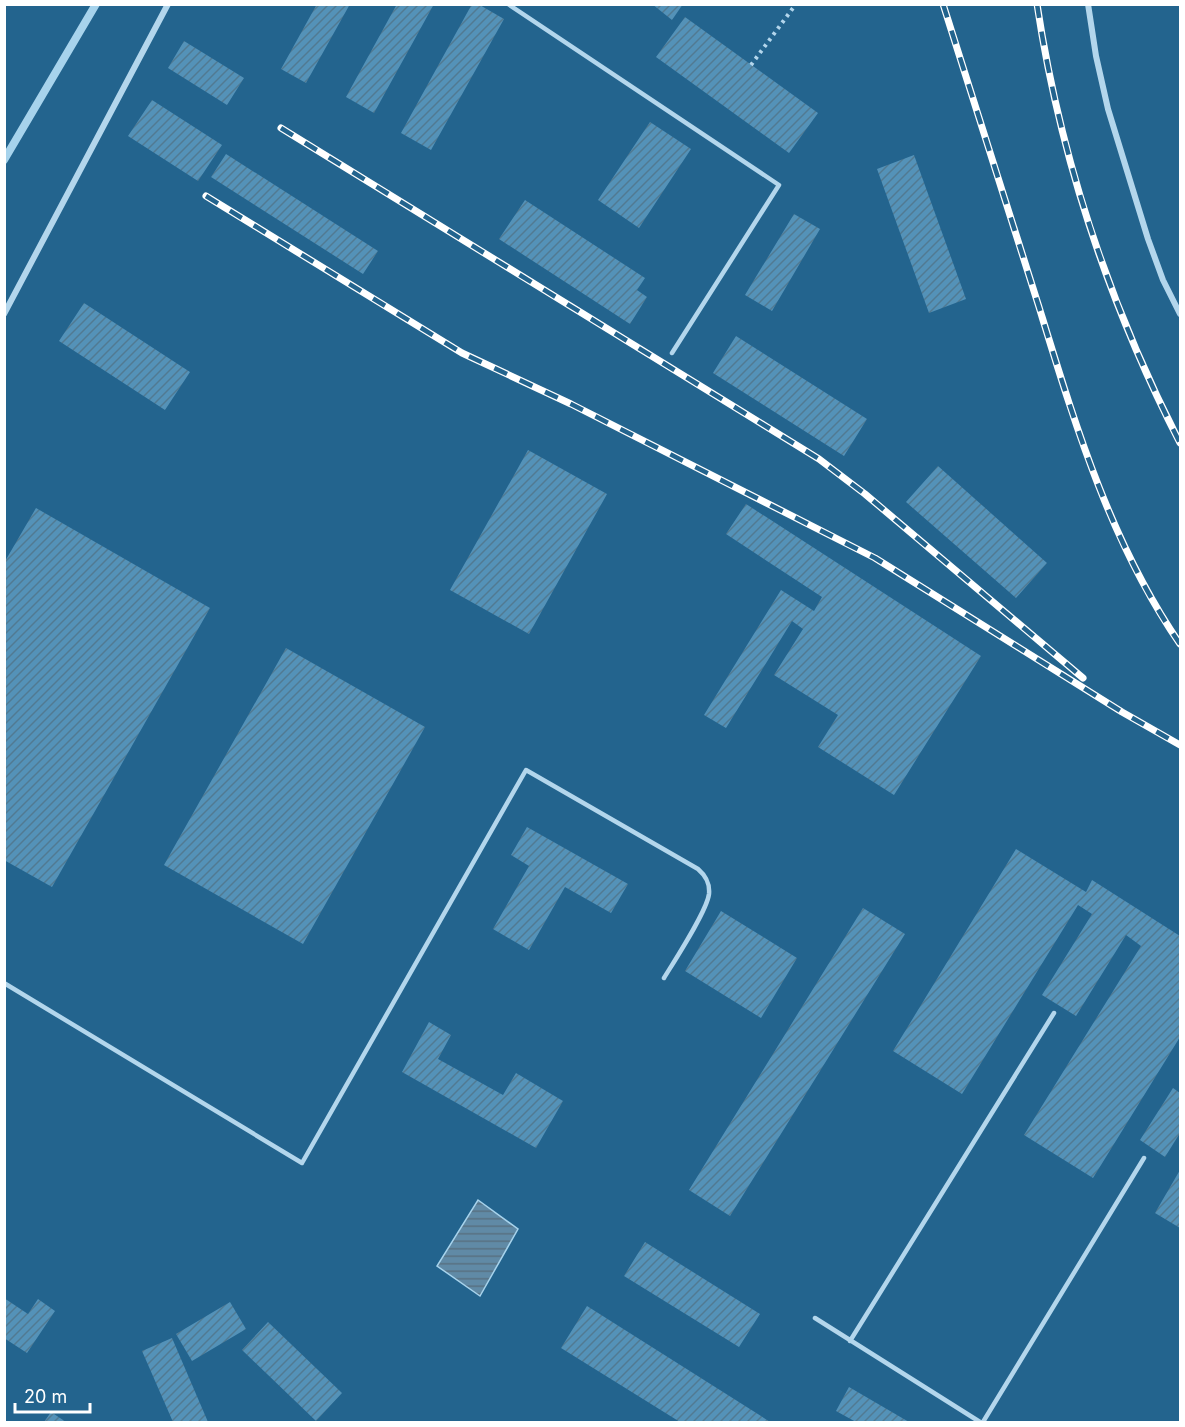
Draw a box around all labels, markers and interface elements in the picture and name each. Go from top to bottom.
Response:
scale bar [15,1376,90,1414]
text: 20 m [24,1386,67,1407]

